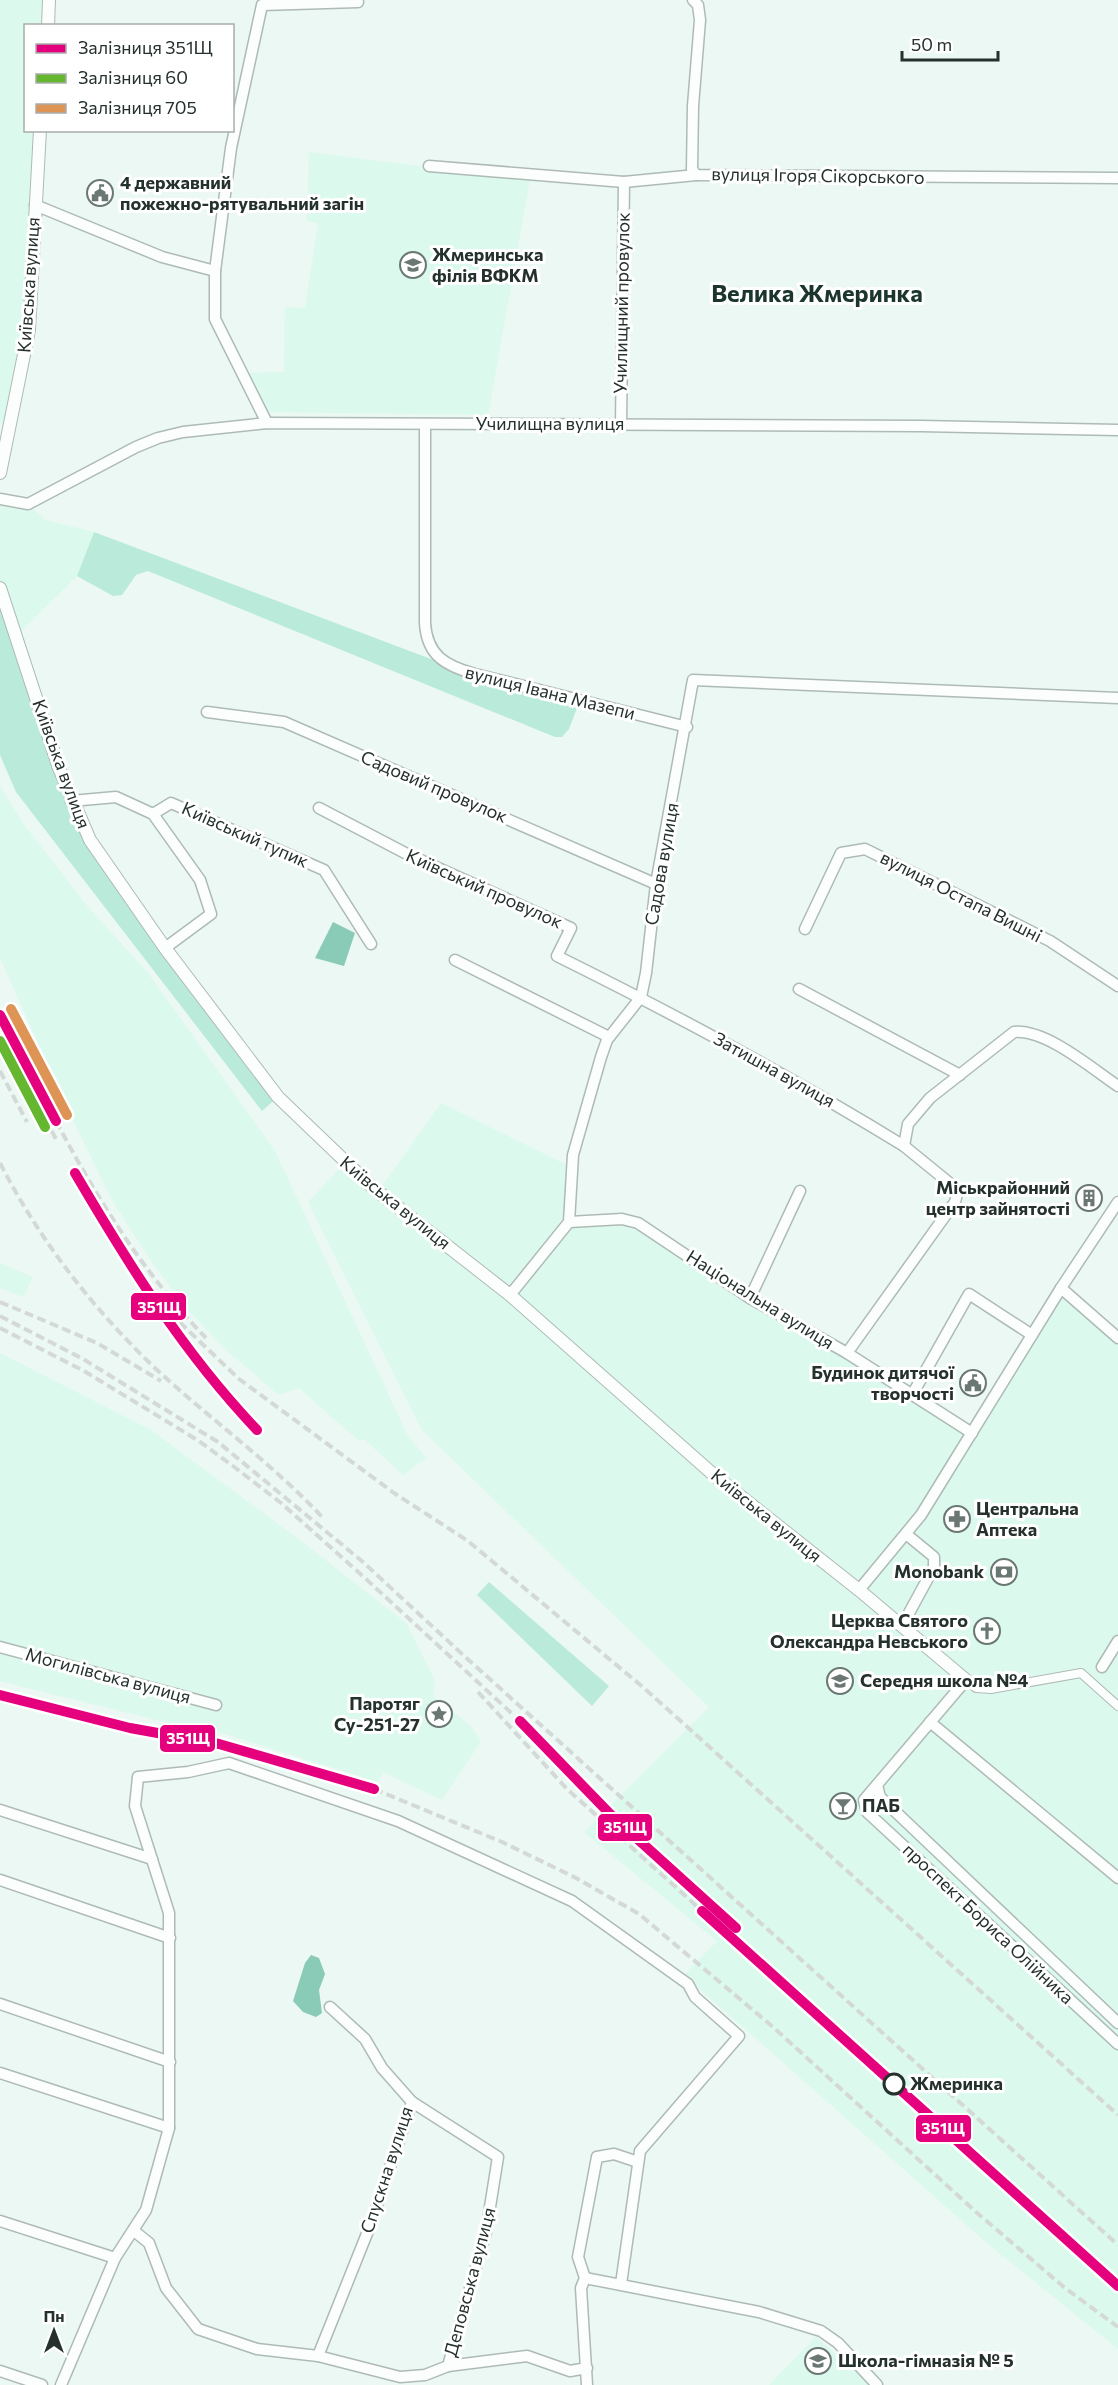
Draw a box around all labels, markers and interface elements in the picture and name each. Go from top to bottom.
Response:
legend [24,24,234,132]
scale bar [902,24,998,62]
text: 50 m [911,33,952,55]
text: Залізниця 351Щ [78,36,213,58]
text: Залізниця 60 [78,66,188,88]
text: Залізниця 705 [78,96,197,118]
street label: вулиця Ігоря Сікорського [711,162,925,188]
place label: 4 державний пожежно-рятувальний загін [120,171,364,214]
public building icon: 4 державний пожежно-рятувальний загін [85,178,115,208]
street label: Училищний провулок [608,212,634,394]
street label: Київська вулиця [12,216,44,354]
place label: Жмеринська філія ВФКМ [432,243,543,286]
school or university icon: Жмеринська філія ВФКМ [398,250,428,280]
district label: Велика Жмеринка [711,278,923,307]
street label: Училищна вулиця [476,412,624,434]
street label: вулиця Івана Мазепи [463,660,638,724]
street label: Київська вулиця [28,696,96,831]
street label: Садовий провулок [358,745,511,827]
street label: Київський тупик [179,796,313,872]
street label: Садова вулиця [639,801,683,927]
street label: Київський провулок [403,844,566,933]
street label: вулиця Остапа Вишні [877,846,1046,946]
street label: Затишна вулиця [710,1027,839,1112]
street label: Київська вулиця [336,1151,455,1254]
place label: Міськрайонний центр зайнятості [926,1176,1070,1219]
building icon: Міськрайонний центр зайнятості [1074,1183,1104,1213]
street label: Національна вулиця [683,1245,838,1353]
line badge: 351Щ [130,1292,187,1321]
text: 351Щ [137,1297,181,1316]
place label: Будинок дитячої творчості [811,1361,955,1404]
public building icon: Будинок дитячої творчості [958,1368,988,1398]
street label: Київська вулиця [707,1464,826,1567]
place label: Центральна Аптека [976,1497,1079,1540]
pharmacy icon: Центральна Аптека [942,1504,972,1534]
bank icon: Monobank [989,1557,1019,1587]
place label: Monobank [894,1560,985,1582]
place label: Церква Святого Олександра Невського [770,1609,968,1652]
church icon: Церква Святого Олександра Невського [972,1616,1002,1646]
street label: Могилівська вулиця [23,1642,193,1708]
school or university icon: Середня школа №4 [825,1666,855,1696]
place label: Середня школа №4 [860,1669,1028,1691]
place label: Паротяг Су-251-27 [334,1692,420,1735]
place icon: Паротяг Су-251-27 [424,1699,454,1729]
line badge: 351Щ [159,1724,216,1753]
text: 351Щ [166,1728,210,1747]
bar icon: ПАБ [828,1791,858,1821]
place label: ПАБ [862,1794,900,1816]
line badge: 351Щ [597,1813,653,1842]
text: 351Щ [603,1817,647,1836]
street label: проспект Бориса Олійника [899,1838,1079,2008]
place label: Жмеринка [910,2072,1003,2094]
marker: Жмеринка [883,2073,905,2095]
street label: Спускна вулиця [355,2104,417,2236]
line badge: 351Щ [915,2114,972,2143]
text: 351Щ [921,2118,965,2137]
street label: Деповська вулиця [439,2205,500,2359]
north arrow [24,2301,84,2361]
text: Пн [43,2306,65,2325]
school or university icon: Школа-гімназія № 5 [803,2346,833,2376]
place label: Школа-гімназія № 5 [838,2349,1014,2371]

